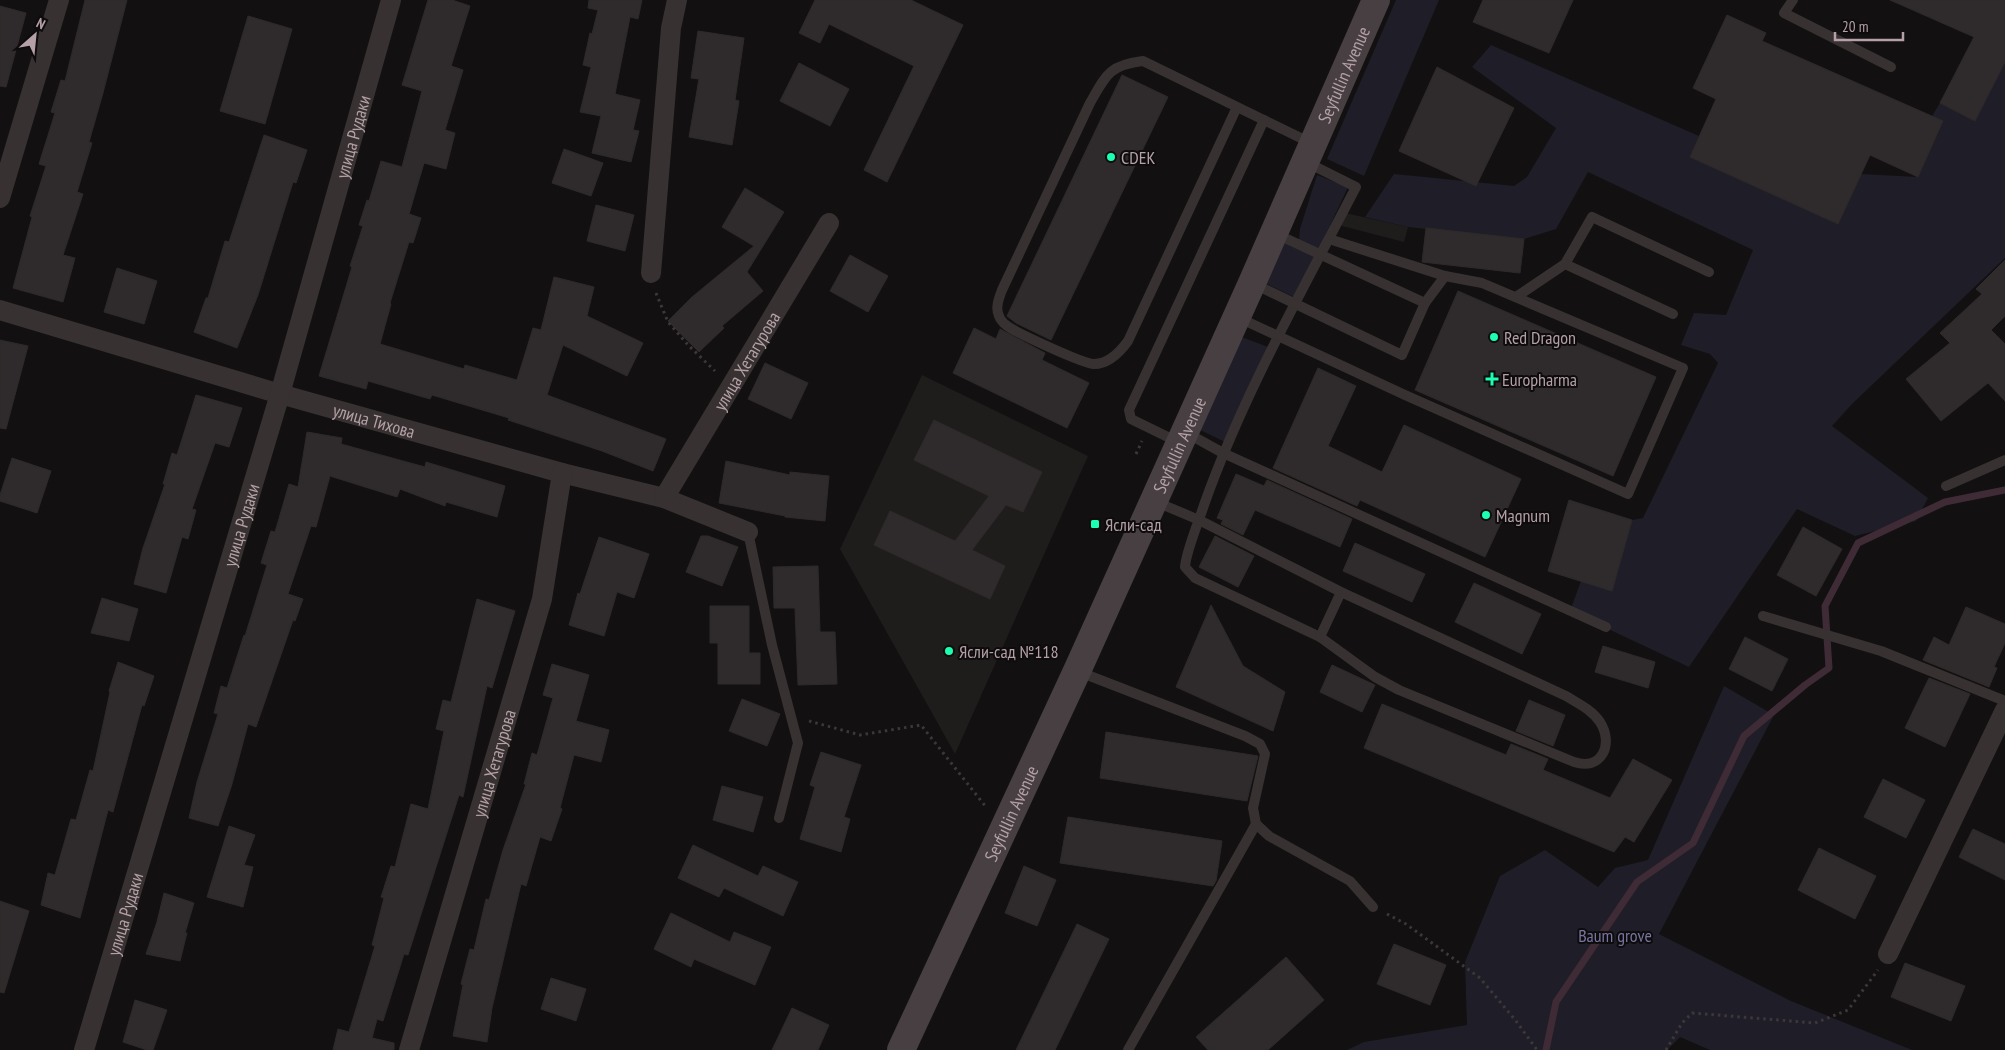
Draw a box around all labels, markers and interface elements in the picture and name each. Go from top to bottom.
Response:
north arrow [10,10,60,60]
scale bar [1835,10,1902,42]
text: N [33,14,48,33]
text: 20 m [1842,17,1868,36]
street label: Seyfullin Avenue [1312,23,1375,127]
street label: улица Рудаки [330,92,375,181]
place label: CDEK [1121,146,1155,169]
marker: CDEK [1105,151,1117,163]
street label: улица Хетагурова [708,307,785,415]
place label: Red Dragon [1504,326,1576,349]
marker: Red Dragon [1488,331,1500,343]
place label: Europharma [1502,368,1577,391]
marker: Europharma [1486,373,1498,385]
street label: Seyfullin Avenue [1147,393,1211,497]
street label: улица Тихова [330,398,418,443]
street label: улица Рудаки [218,481,264,569]
place label: Magnum [1496,504,1550,527]
marker: Magnum [1480,509,1492,521]
place label: Ясли-сад [1105,513,1162,536]
marker: Ясли-сад [1089,518,1101,530]
place label: Ясли-сад №118 [959,640,1059,663]
marker: Ясли-сад №118 [943,645,955,657]
street label: улица Хетагурова [467,706,520,820]
street label: Seyfullin Avenue [979,762,1043,865]
street label: улица Рудаки [101,870,148,958]
park label: Baum grove [1578,924,1652,947]

